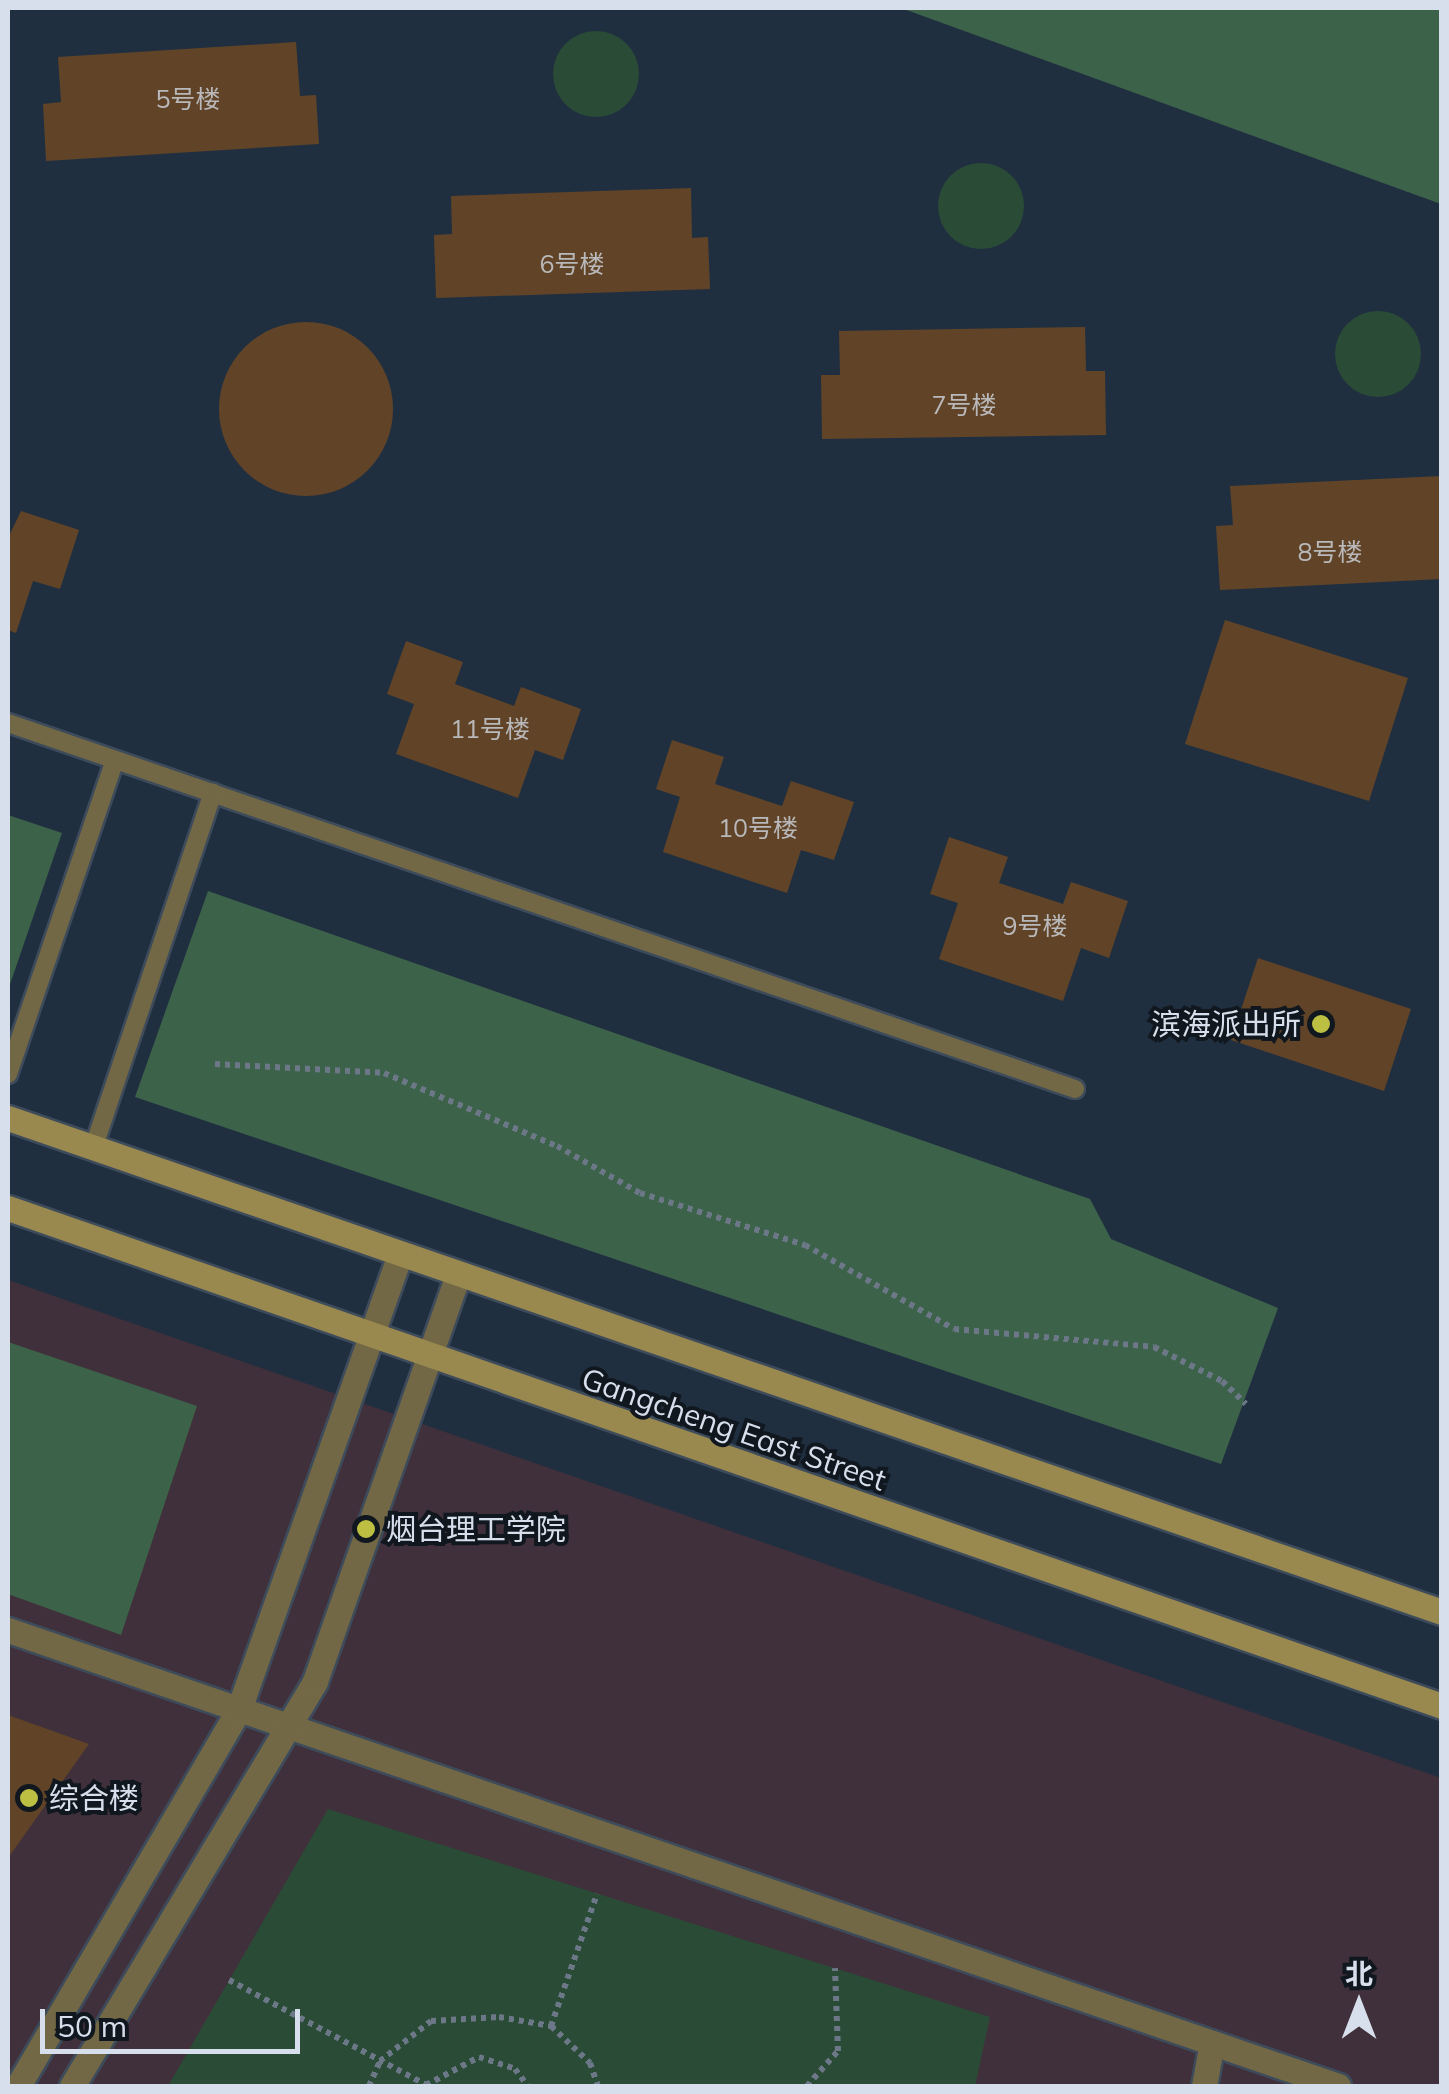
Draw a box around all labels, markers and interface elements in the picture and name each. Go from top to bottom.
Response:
house number: 5号楼 [156,84,220,114]
house number: 6号楼 [540,249,604,279]
house number: 7号楼 [932,390,996,420]
house number: 8号楼 [1298,537,1362,567]
house number: 11号楼 [450,714,530,744]
house number: 10号楼 [718,813,798,843]
house number: 9号楼 [1003,911,1067,941]
place label: 滨海派出所 [1151,1006,1301,1042]
marker: 滨海派出所 [1310,1013,1332,1035]
street label: Gangcheng East Street [577,1360,891,1498]
place label: 烟台理工学院 [386,1511,566,1547]
marker: 烟台理工学院 [355,1518,377,1540]
place label: 综合楼 [49,1780,139,1816]
marker: 综合楼 [18,1787,40,1809]
north arrow [1309,1954,1409,2054]
text: 北 [1345,1956,1373,1991]
scale bar [45,1989,305,2051]
text: 50 m [57,2007,127,2045]

